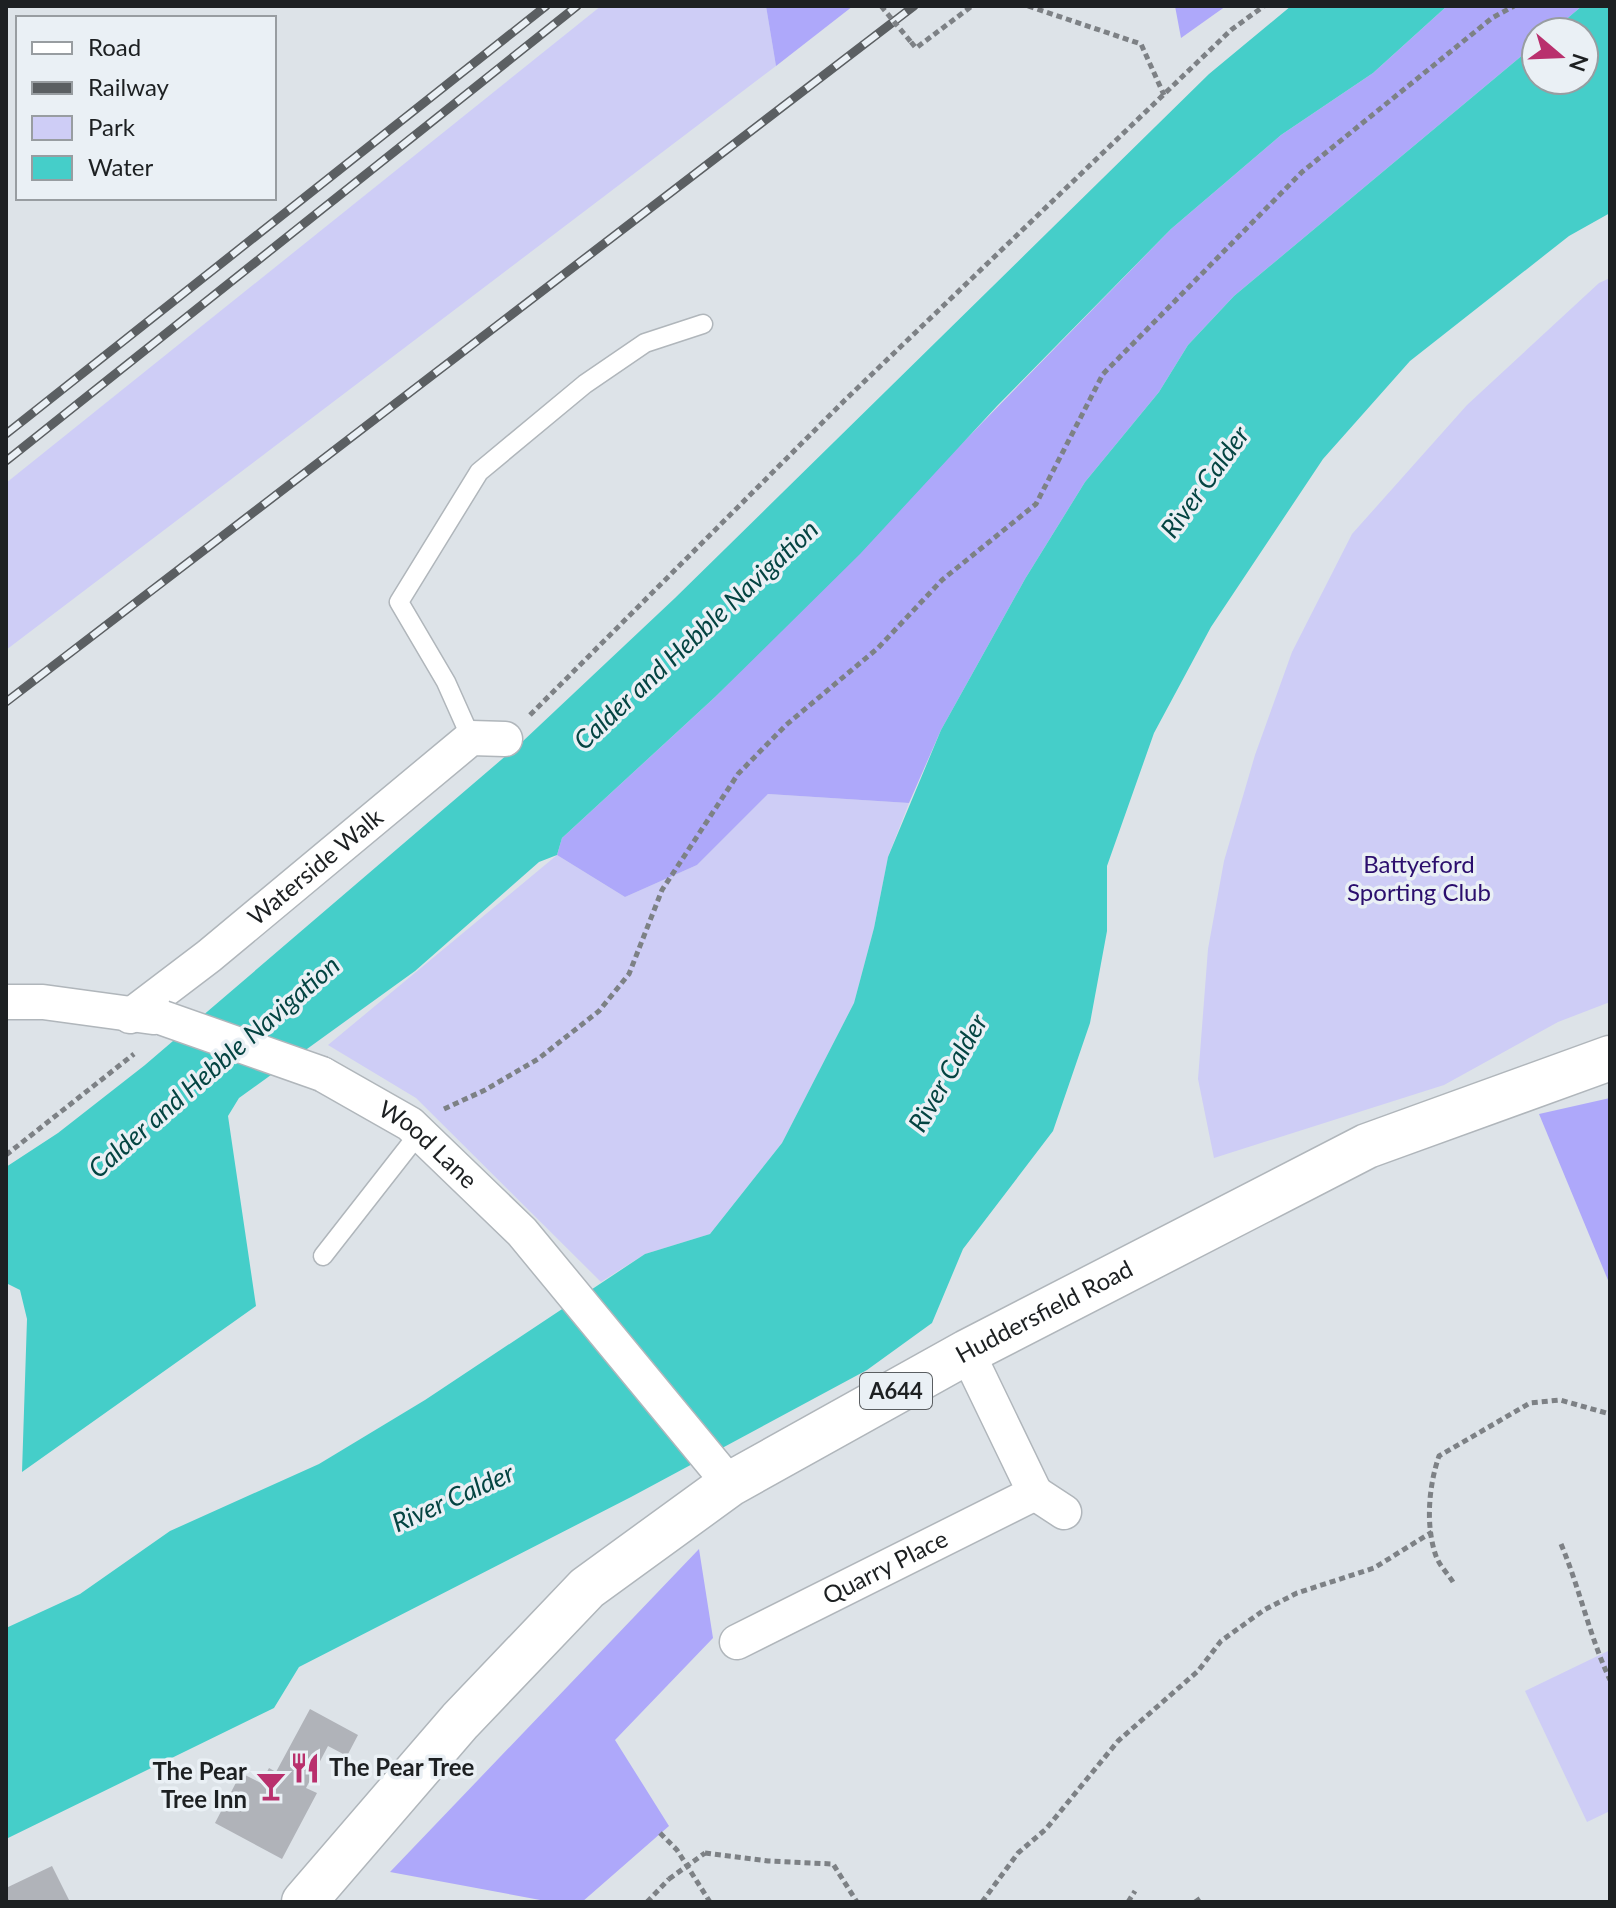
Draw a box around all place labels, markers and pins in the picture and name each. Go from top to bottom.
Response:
restaurant icon: The Pear Tree [288,1751,322,1785]
place label: The Pear Tree [329,1752,475,1781]
place label: The Pear Tree Inn [152,1756,247,1813]
bar icon: The Pear Tree Inn [254,1769,288,1803]

